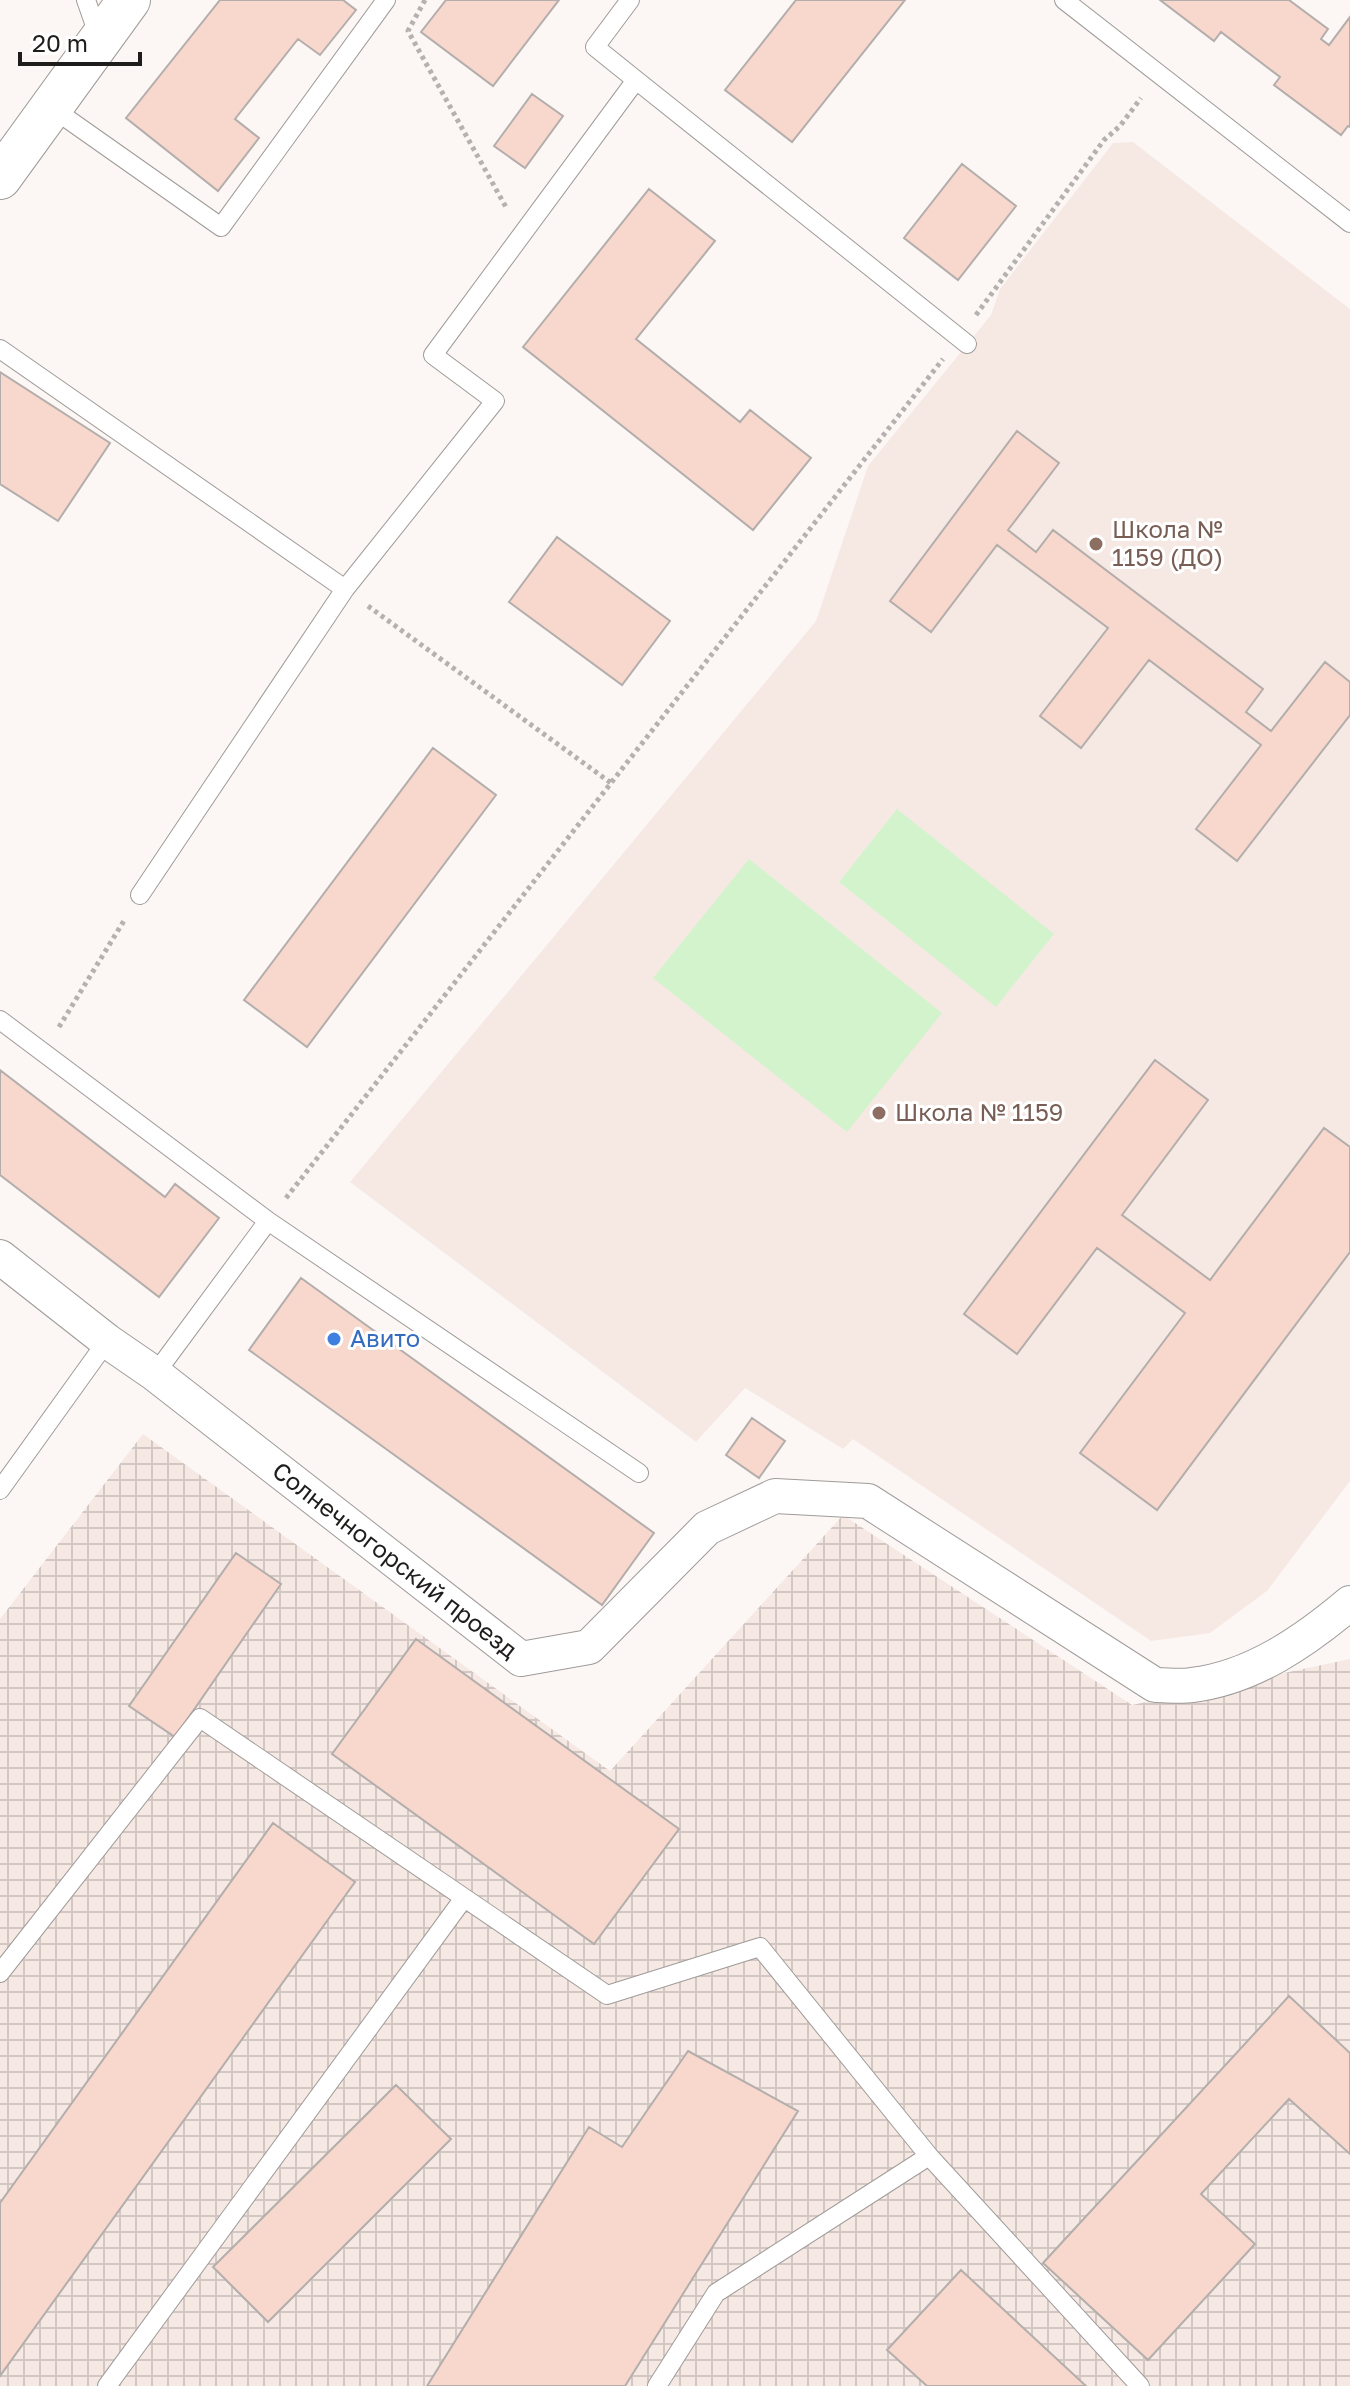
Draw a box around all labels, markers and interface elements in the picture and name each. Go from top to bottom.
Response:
scale bar [20,16,140,66]
text: 20 m [32,28,88,57]
place label: Школа № 1159 (ДО) [1112,514,1223,571]
marker: Школа № 1159 (ДО) [1087,535,1105,553]
place label: Школа № 1159 [895,1097,1063,1126]
marker: Школа № 1159 [870,1104,888,1122]
place label: Авито [350,1323,420,1352]
marker: Авито [325,1330,343,1348]
street label: Солнечногорский проезд [267,1455,524,1664]

